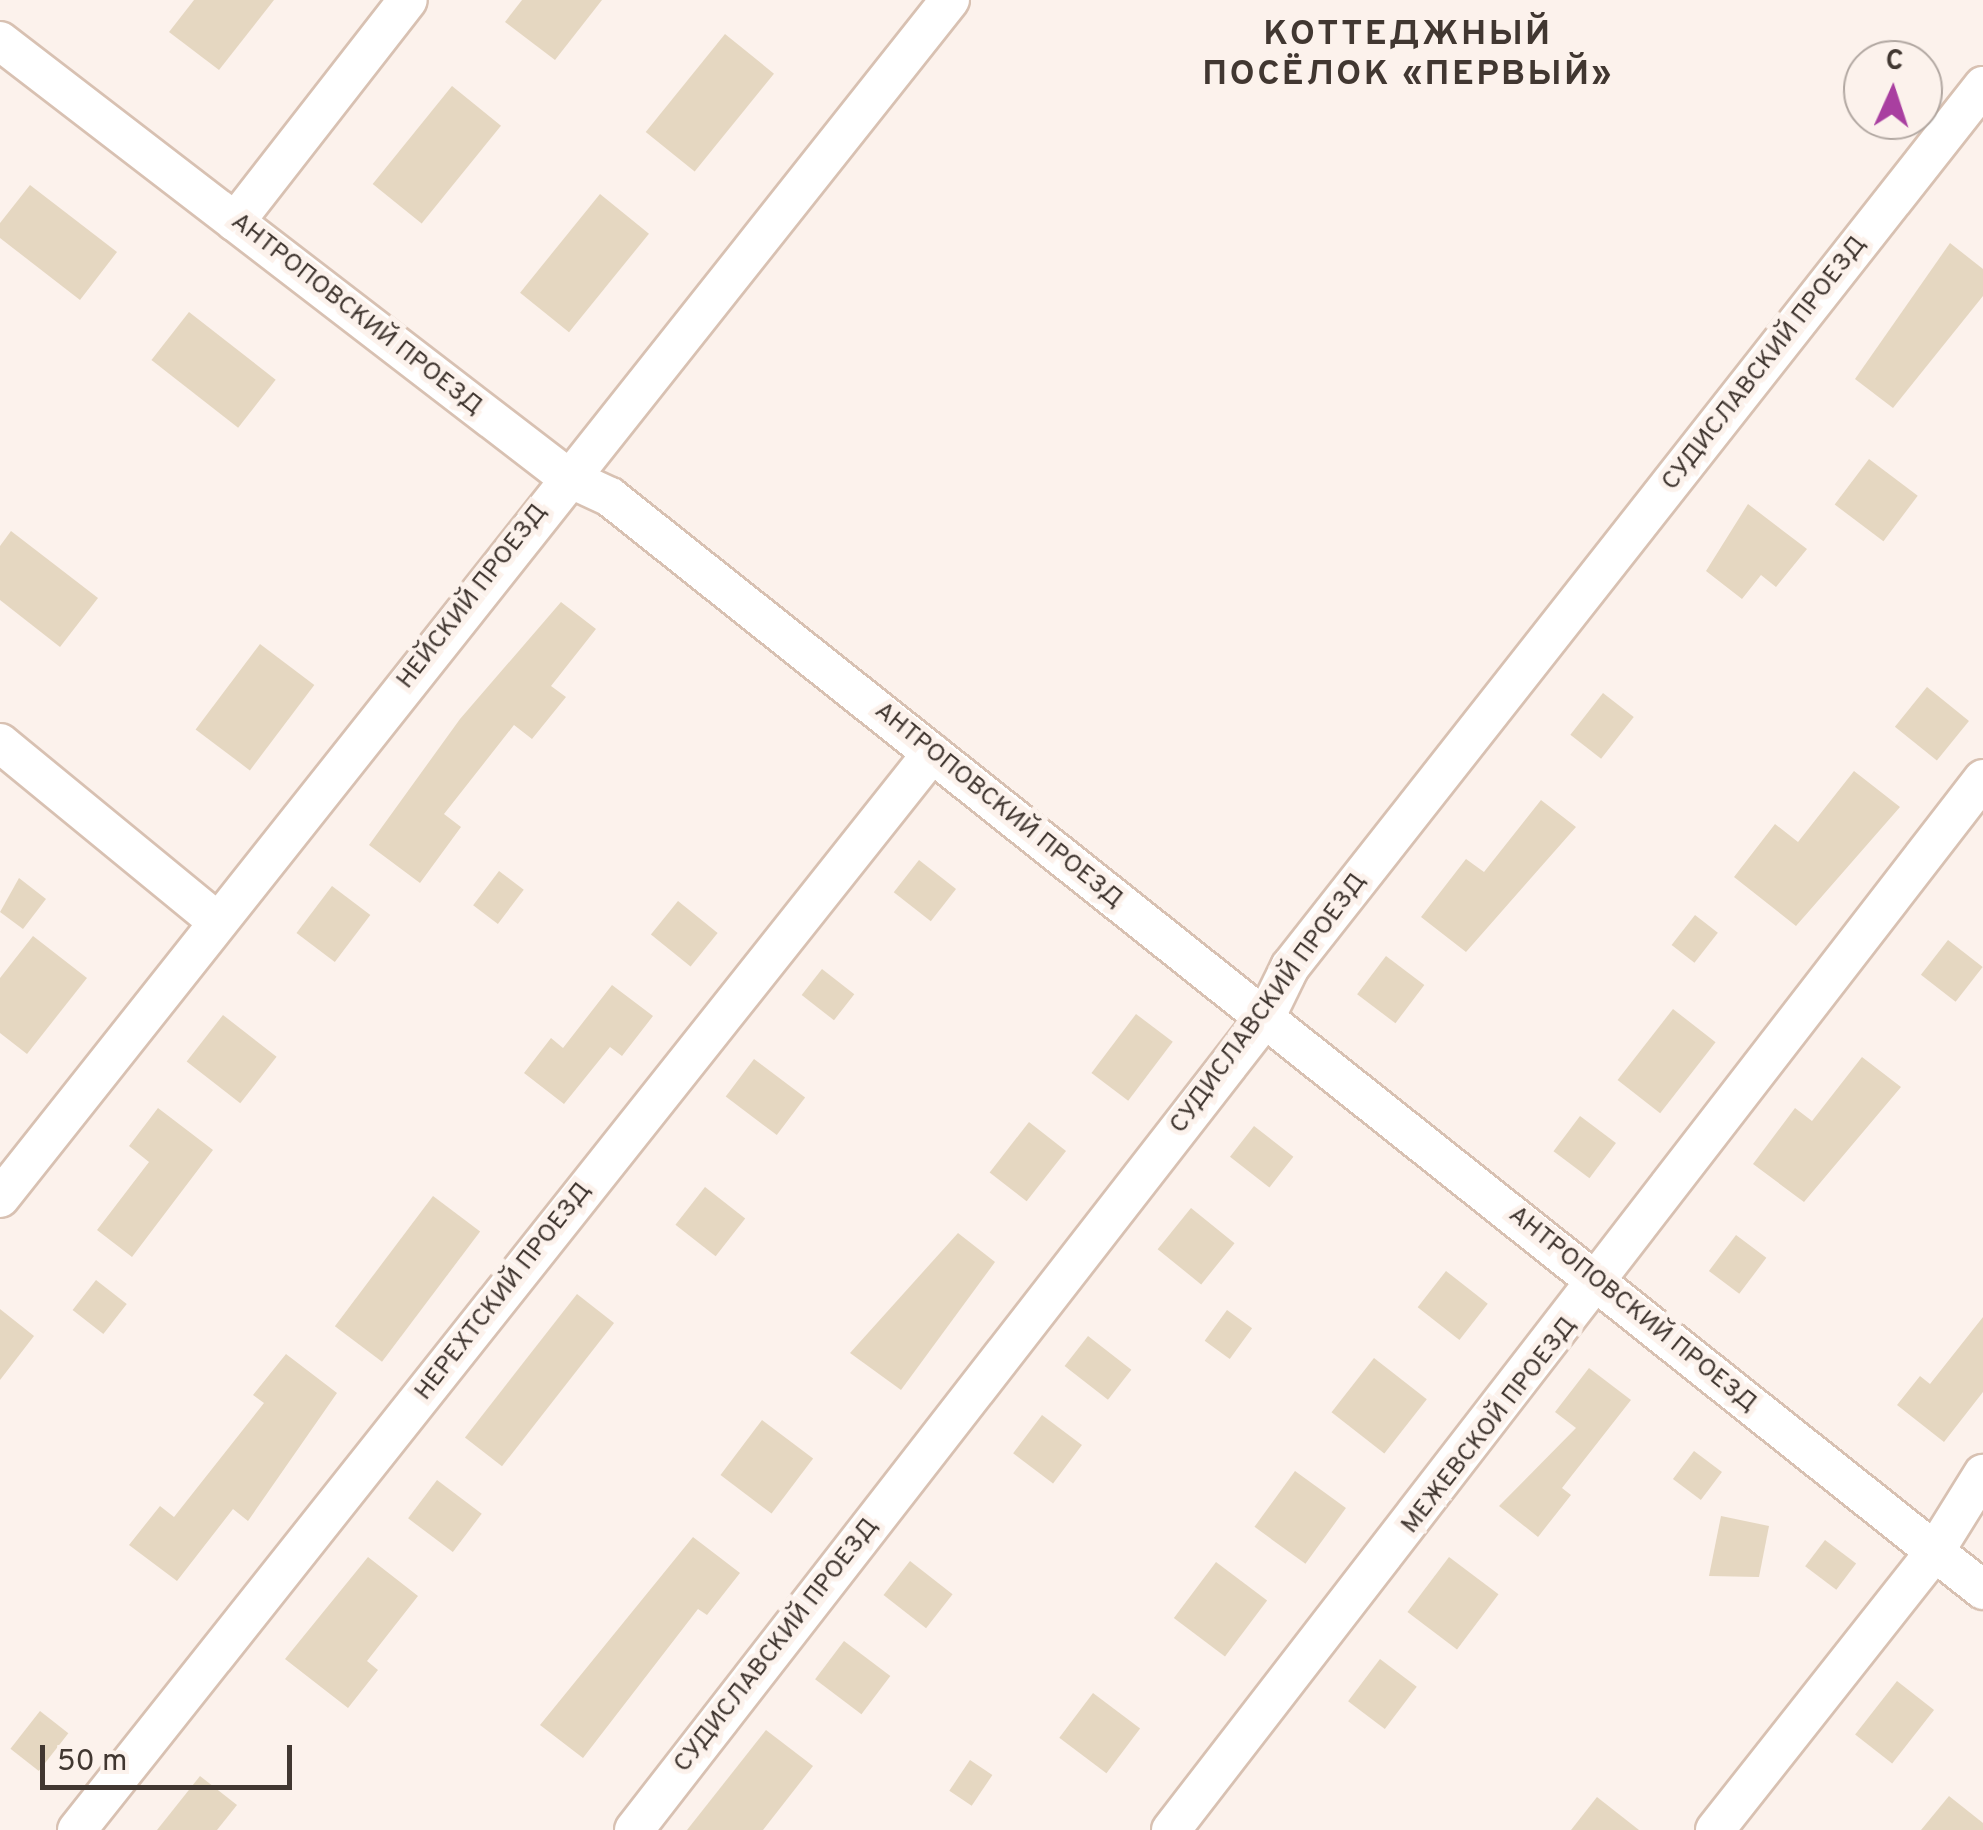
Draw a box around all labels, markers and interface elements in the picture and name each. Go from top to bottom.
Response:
district label: КОТТЕДЖНЫЙ ПОСЁЛОК «ПЕРВЫЙ» [1202,14,1614,96]
north arrow [1843,40,1943,140]
text: С [1885,44,1904,80]
street label: АНТРОПОВСКИЙ ПРОЕЗД [224,208,488,422]
street label: СУДИСЛАВСКИЙ ПРОЕЗД [1656,231,1874,497]
street label: НЕЙСКИЙ ПРОЕЗД [391,499,555,695]
street label: АНТРОПОВСКИЙ ПРОЕЗД [868,697,1128,915]
street label: СУДИСЛАВСКИЙ ПРОЕЗД [1164,868,1374,1140]
street label: НЕРЕХТСКИЙ ПРОЕЗД [410,1177,598,1407]
street label: АНТРОПОВСКИЙ ПРОЕЗД [1502,1201,1762,1419]
street label: МЕЖЕВСКОЙ ПРОЕЗД [1396,1312,1584,1540]
street label: СУДИСЛАВСКИЙ ПРОЕЗД [668,1513,886,1779]
scale bar [45,1725,298,1787]
text: 50 m [57,1744,127,1781]

